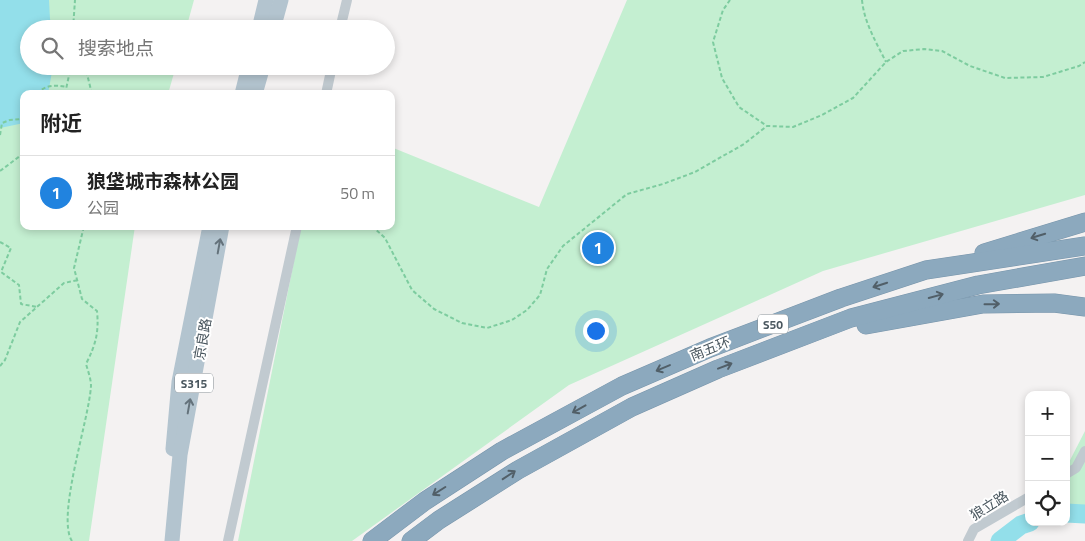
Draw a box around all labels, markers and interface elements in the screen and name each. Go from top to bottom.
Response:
search box [20,20,395,75]
text: 搜索地点 [78,33,154,62]
icon: search [38,34,66,62]
text: 附近 [40,107,82,139]
text: 狼垡城市森林公园 [87,166,239,195]
text: 1 [52,181,60,205]
text: 50 m [340,181,375,205]
text: 公园 [87,196,119,220]
pin: 1 [582,229,614,267]
one-way arrow [1031,232,1047,242]
one-way arrow [214,239,224,255]
one-way arrow [873,281,888,290]
one-way arrow [928,290,944,300]
one-way arrow [984,299,1000,309]
road number: S50 [758,314,788,334]
street label: 京良路 [188,316,216,362]
your location [583,318,609,344]
street label: 南五环 [687,330,733,366]
one-way arrow [717,361,732,370]
one-way arrow [656,364,671,373]
road number: S315 [175,373,213,392]
map controls [1025,391,1070,526]
button: + [1025,391,1070,436]
one-way arrow [185,398,195,414]
one-way arrow [572,405,587,414]
button: − [1025,436,1070,481]
one-way arrow [502,470,516,480]
button: locate [1025,481,1070,526]
street label: 狼立路 [966,485,1012,525]
one-way arrow [433,487,447,497]

